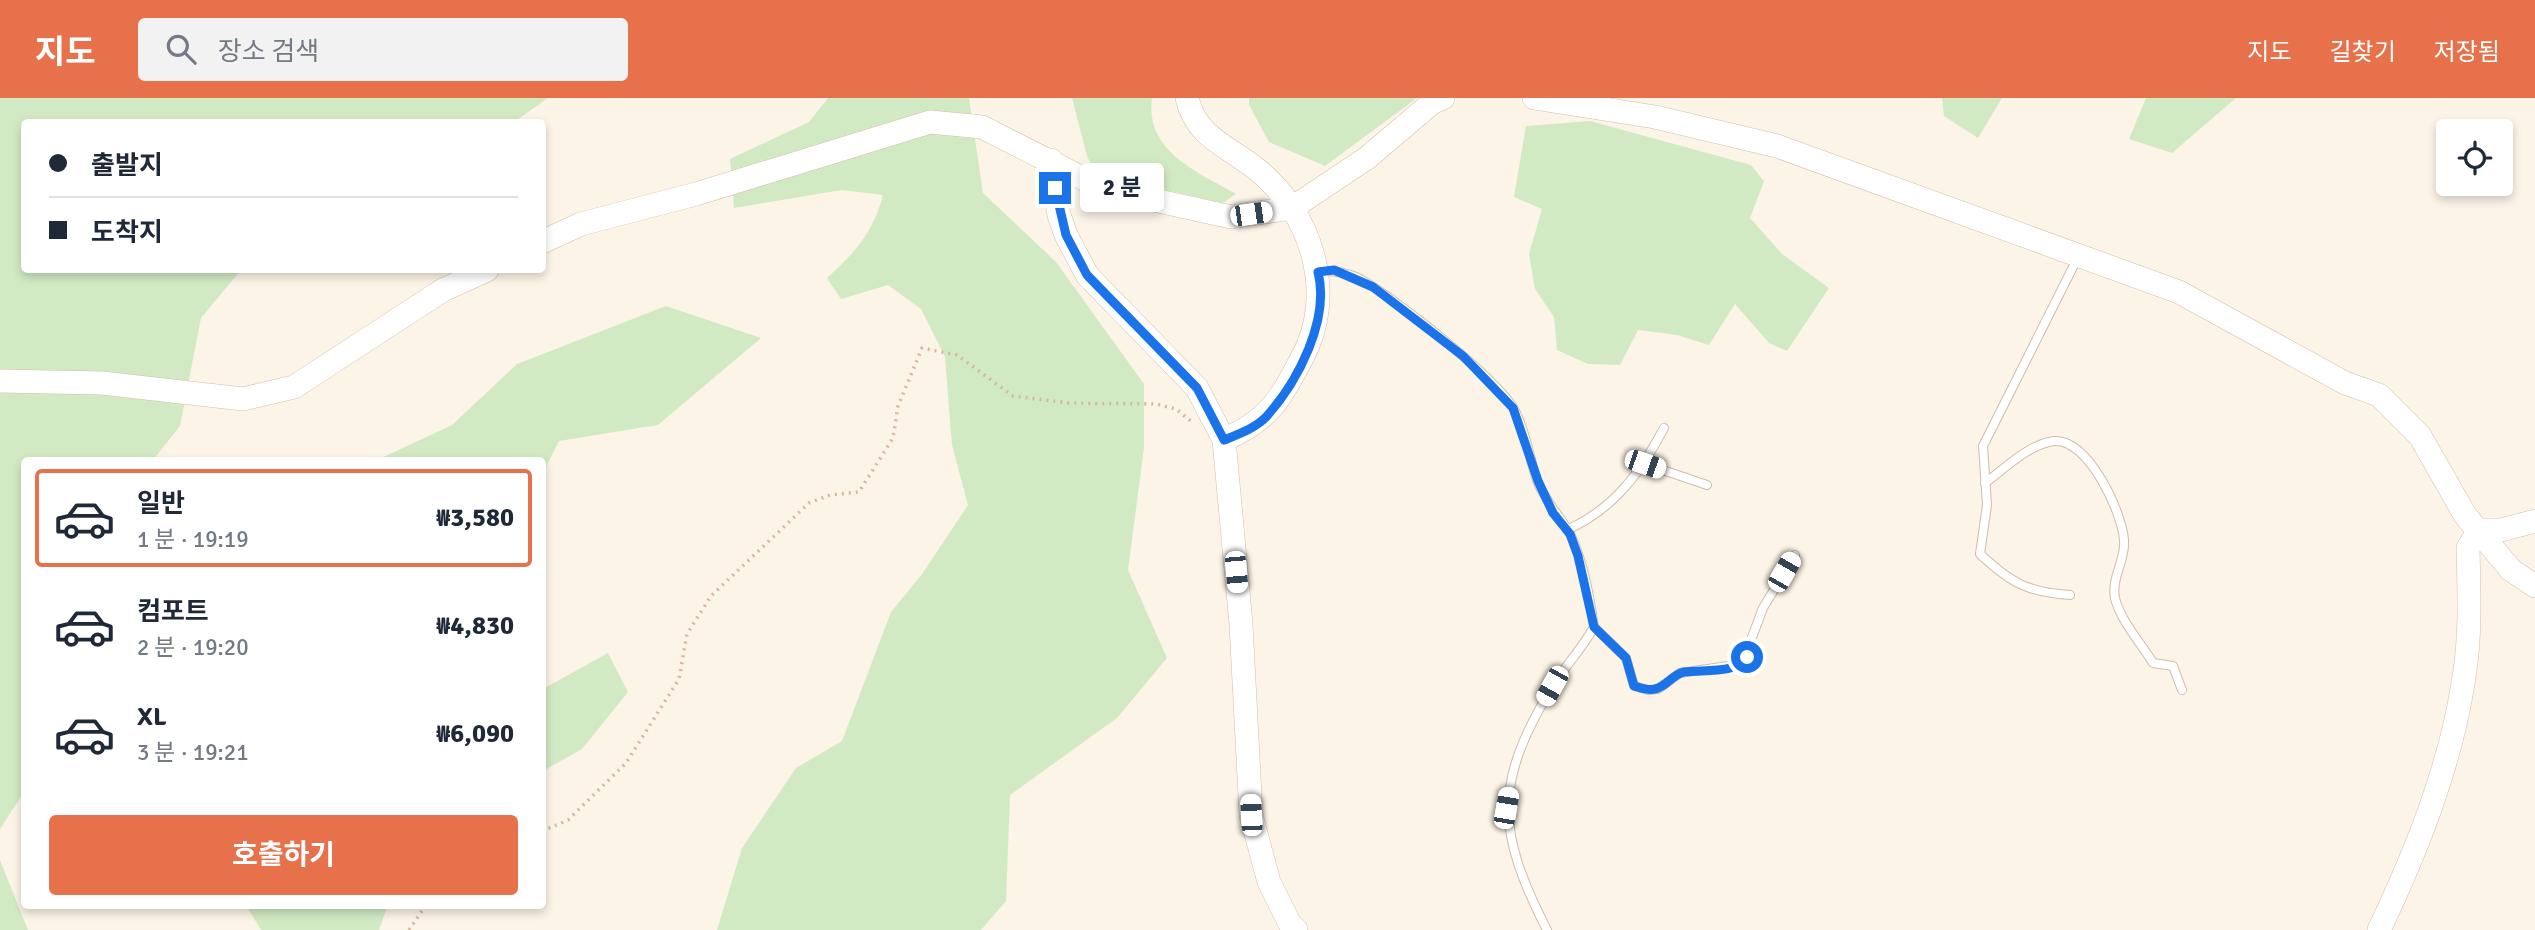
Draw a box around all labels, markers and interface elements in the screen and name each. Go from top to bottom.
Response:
search box [138,18,628,81]
icon: search [162,30,200,68]
text: 지도 [35,32,96,73]
text: 장소 검색 [218,36,319,68]
text: 지도 [2247,37,2292,67]
text: 길찾기 [2330,37,2396,67]
text: 저장됨 [2434,37,2500,67]
map controls [2436,119,2513,196]
button: locate [2436,119,2513,196]
text: 출발지 [91,150,163,182]
callout: 2 분 [1080,164,1164,212]
route end [1039,172,1071,204]
text: 2 분 [1103,173,1141,202]
car [1229,201,1274,227]
text: 도착지 [91,217,163,249]
car [1622,447,1669,481]
icon: car [53,487,116,550]
text: 일반 [137,488,185,520]
text: ₩3,580 [436,502,514,534]
text: 1 분 · 19:19 [137,525,249,554]
car [1765,549,1804,595]
car [1224,550,1249,594]
icon: car [53,595,116,658]
text: 컴포트 [137,596,209,628]
text: ₩4,830 [436,610,514,642]
text: 2 분 · 19:20 [137,633,249,662]
route start [1731,641,1763,673]
car [1533,663,1572,709]
text: XL [137,701,167,733]
icon: car [53,703,116,766]
text: ₩6,090 [436,718,514,750]
text: 3 분 · 19:21 [137,738,249,767]
car [1493,785,1520,831]
car [1240,793,1263,837]
button: 호출하기 [49,815,518,895]

